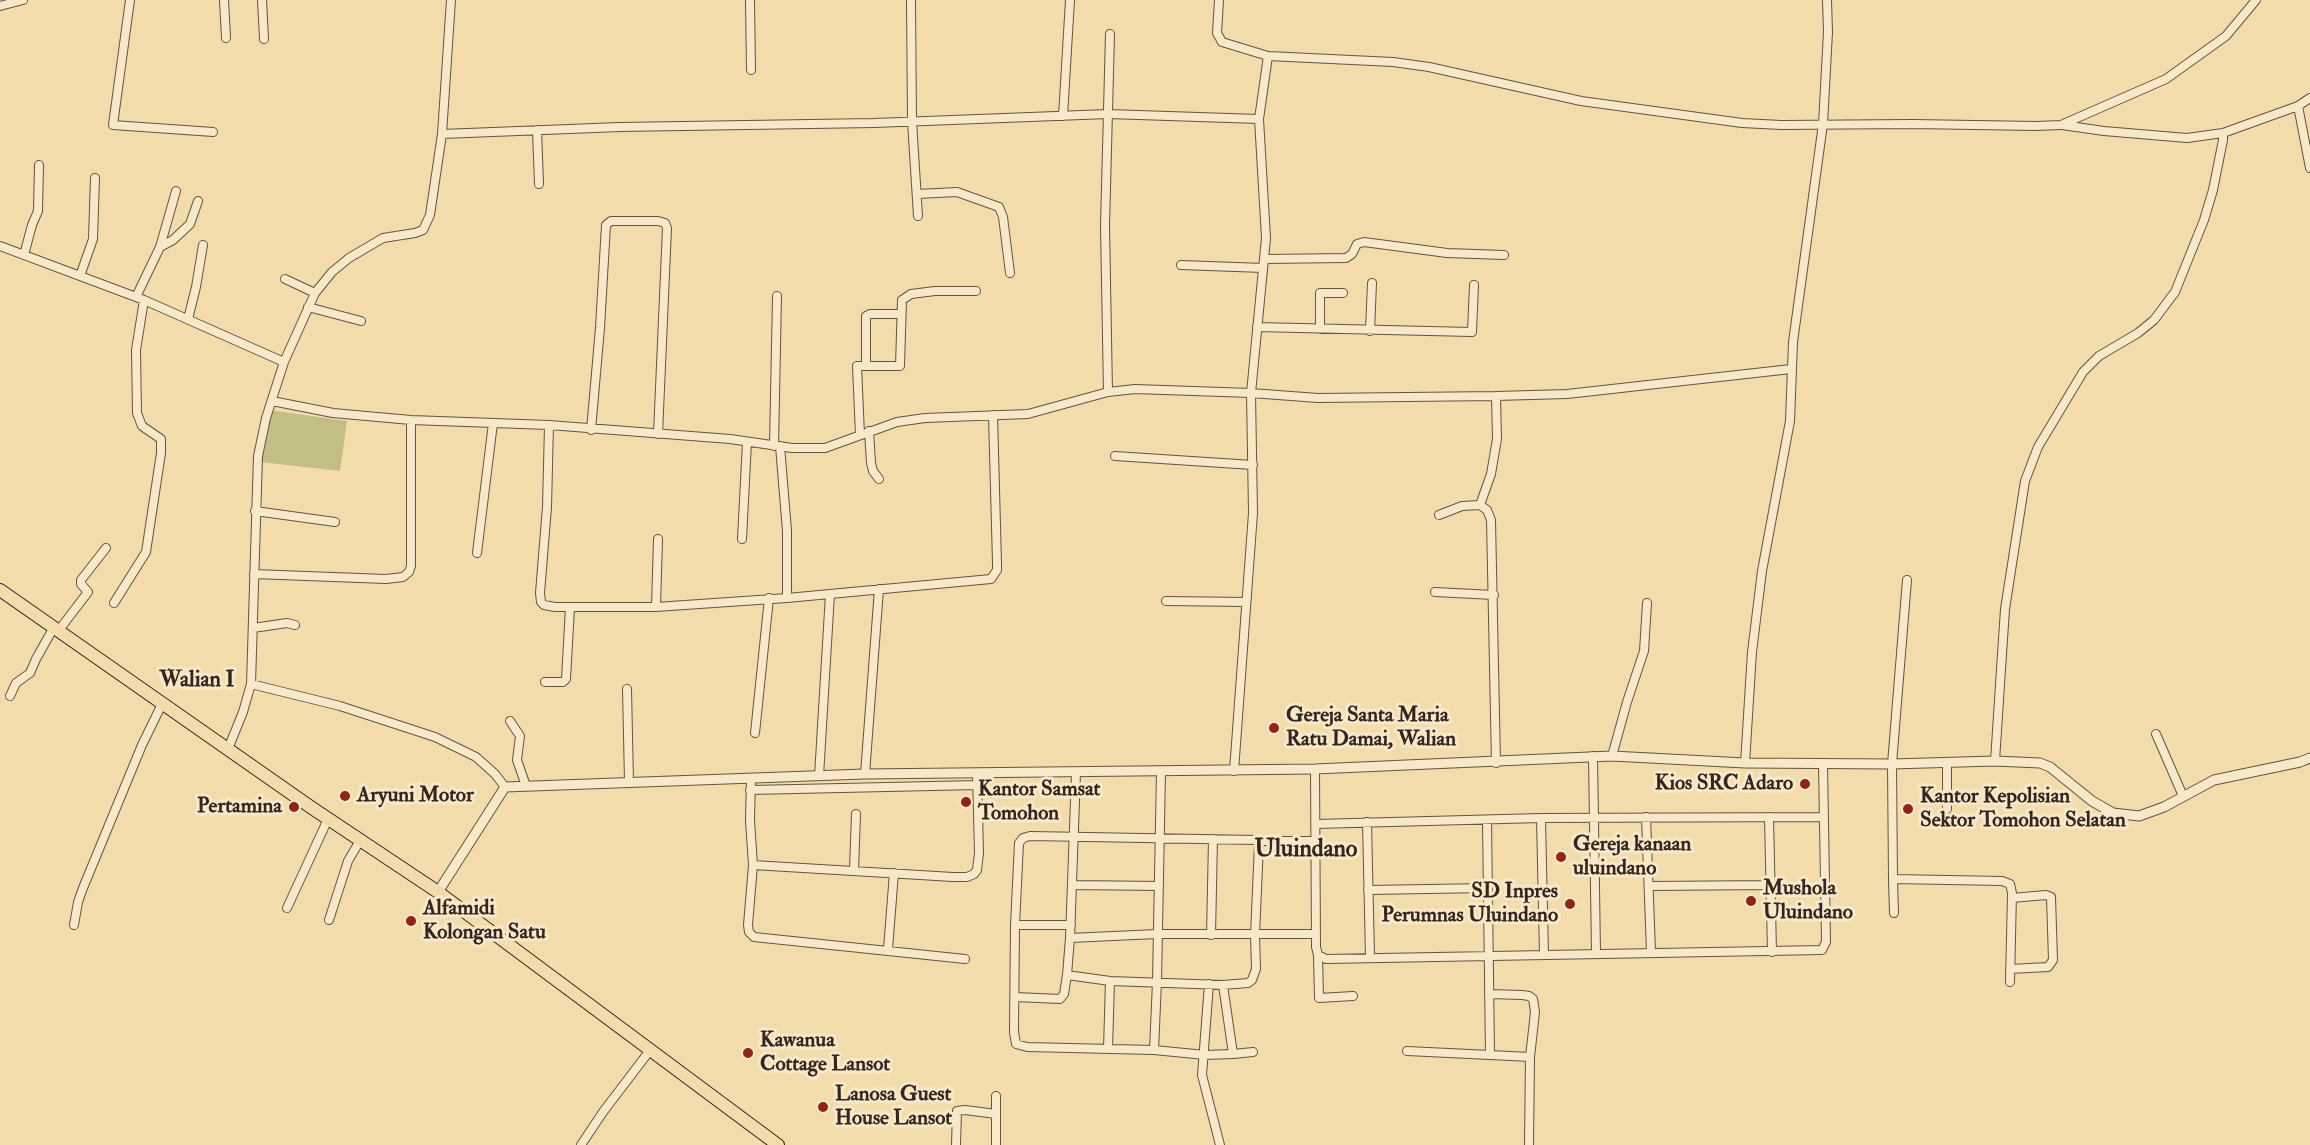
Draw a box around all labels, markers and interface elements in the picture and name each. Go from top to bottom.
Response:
district label: Walian I [160,668,234,694]
place label: Gereja Santa Maria Ratu Damai, Walian [1286,703,1456,753]
marker: Gereja Santa Maria Ratu Damai, Walian [1267,721,1281,735]
place label: Kios SRC Adaro [1655,771,1793,797]
place label: Kantor Samsat Tomohon [978,777,1100,827]
marker: Kios SRC Adaro [1798,777,1812,791]
place label: Aryuni Motor [357,783,474,809]
place label: Kantor Kepolisian Sektor Tomohon Selatan [1920,784,2126,834]
marker: Aryuni Motor [338,789,352,803]
place label: Pertamina [197,794,282,820]
marker: Kantor Samsat Tomohon [959,795,973,809]
marker: Pertamina [287,800,301,814]
marker: Kantor Kepolisian Sektor Tomohon Selatan [1901,802,1915,816]
place label: Gereja kanaan uluindano [1573,832,1691,882]
district label: Uluindano [1255,837,1357,865]
marker: Gereja kanaan uluindano [1554,850,1568,864]
place label: Mushola Uluindano [1763,876,1853,926]
place label: SD Inpres Perumnas Uluindano [1381,879,1558,929]
marker: Mushola Uluindano [1744,894,1758,908]
place label: Alfamidi Kolongan Satu [423,896,546,946]
marker: SD Inpres Perumnas Uluindano [1563,897,1577,911]
marker: Alfamidi Kolongan Satu [404,914,418,928]
place label: Kawanua Cottage Lansot [760,1028,890,1078]
marker: Kawanua Cottage Lansot [741,1046,755,1060]
place label: Lanosa Guest House Lansot [835,1082,952,1132]
marker: Lanosa Guest House Lansot [816,1100,830,1114]

